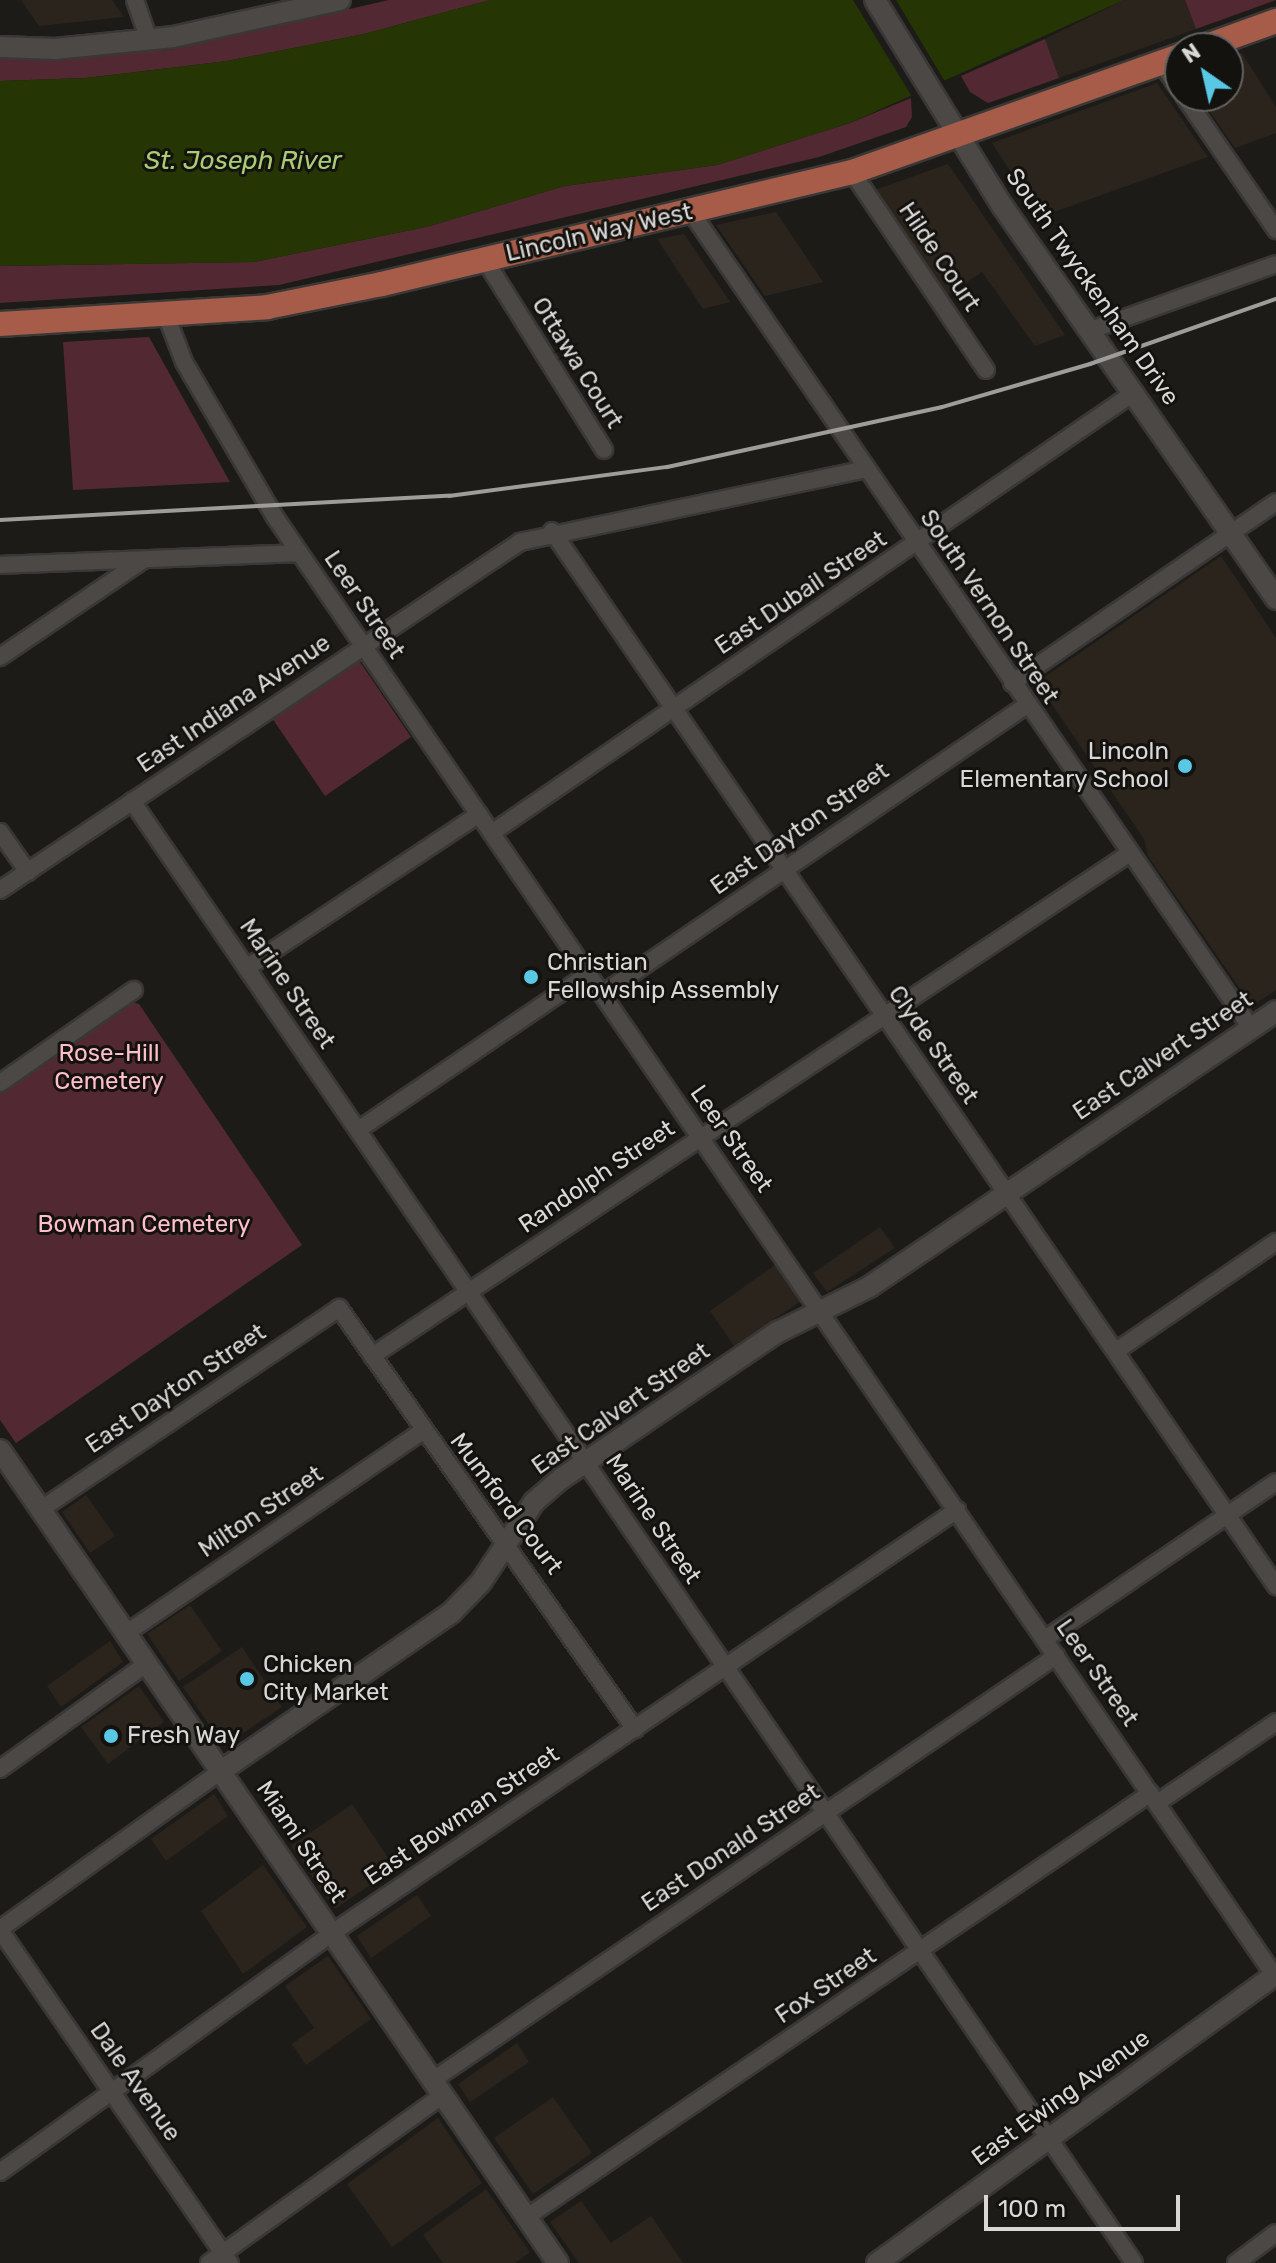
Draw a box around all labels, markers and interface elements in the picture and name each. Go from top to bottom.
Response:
north arrow [1164,32,1244,112]
text: N [1177,38,1206,69]
water label: St. Joseph River [144,145,342,177]
street label: South Twyckenham Drive [999,163,1185,411]
street label: Lincoln Way West [502,197,696,269]
street label: Hilde Court [892,197,986,317]
street label: Ottawa Court [525,292,629,434]
street label: South Vernon Street [913,504,1065,710]
street label: East Dubail Street [710,525,892,661]
street label: Leer Street [317,545,411,665]
street label: East Indiana Avenue [132,628,336,780]
place label: Lincoln Elementary School [959,738,1169,794]
street label: East Dayton Street [705,757,895,901]
marker: Lincoln Elementary School [1176,757,1194,775]
street label: Marine Street [233,914,341,1054]
place label: Christian Fellowship Assembly [547,949,780,1005]
marker: Christian Fellowship Assembly [522,968,540,986]
street label: Clyde Street [882,980,984,1110]
street label: East Calvert Street [1068,985,1258,1127]
park label: Rose-Hill Cemetery [54,1040,164,1096]
street label: Leer Street [683,1080,779,1198]
street label: Randolph Street [514,1114,680,1240]
park label: Bowman Cemetery [37,1211,251,1239]
street label: East Dayton Street [80,1318,272,1460]
street label: East Calvert Street [527,1337,715,1481]
street label: Mumford Court [444,1428,568,1580]
street label: Marine Street [599,1449,707,1589]
street label: Milton Street [193,1460,329,1564]
street label: Leer Street [1049,1614,1145,1732]
place label: Chicken City Market [263,1651,389,1707]
marker: Chicken City Market [238,1670,256,1688]
place label: Fresh Way [127,1722,241,1750]
marker: Fresh Way [102,1727,120,1745]
street label: East Bowman Street [359,1740,565,1892]
street label: Miami Street [250,1776,352,1908]
street label: East Donald Street [636,1778,826,1918]
street label: Fox Street [770,1942,882,2030]
street label: Dale Avenue [83,2017,187,2147]
street label: East Ewing Avenue [966,2024,1156,2172]
scale bar [988,2179,1184,2229]
text: 100 m [998,2195,1066,2223]

